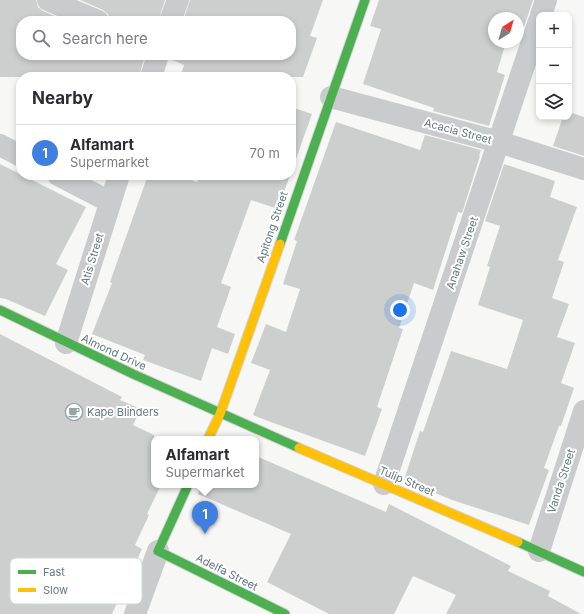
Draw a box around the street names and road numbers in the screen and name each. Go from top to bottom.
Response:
street label: Acacia Street [423,115,494,147]
street label: Apitong Street [253,189,291,264]
street label: Anahaw Street [443,214,481,291]
street label: Atis Street [77,231,107,287]
street label: Almond Drive [79,331,149,373]
street label: Vanda Street [544,447,578,515]
street label: Tulip Street [377,463,437,499]
street label: Adelfa Street [194,550,261,594]

